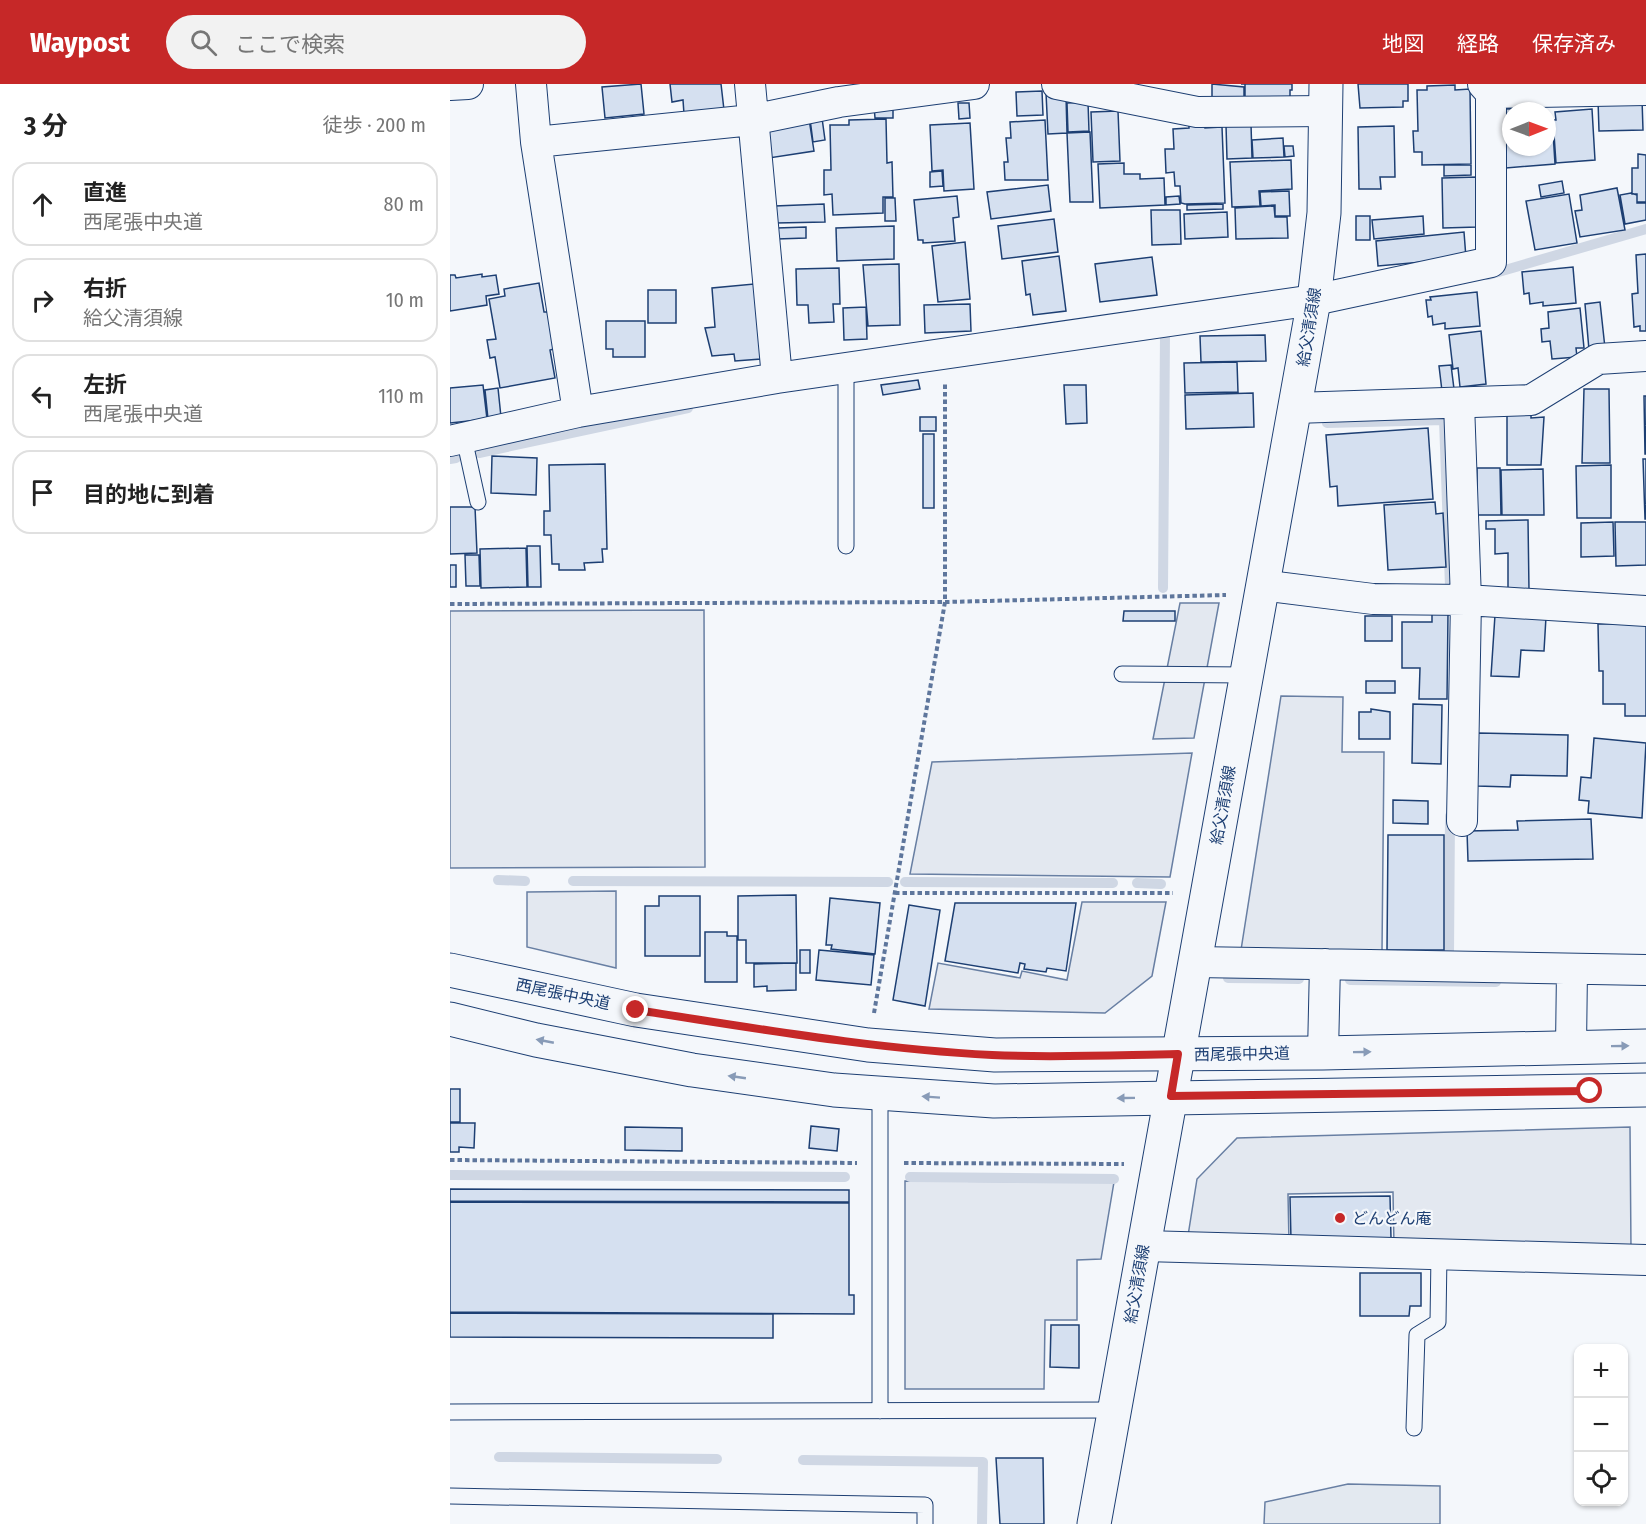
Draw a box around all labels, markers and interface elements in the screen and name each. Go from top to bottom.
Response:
search box [166,15,586,69]
text: Waypost [30,26,130,59]
icon: search [187,26,220,59]
text: ここで検索 [235,31,345,58]
text: 地図 [1382,31,1424,57]
text: 経路 [1457,31,1499,57]
text: 保存済み [1532,31,1616,57]
north arrow [1502,102,1556,156]
text: 3 分 [24,111,68,142]
text: 徒歩 · 200 m [323,113,426,137]
text: 直進 [83,179,127,206]
icon: ahead [26,188,59,221]
text: 80 m [384,192,424,216]
text: 西尾張中央道 [83,210,203,234]
text: 右折 [83,275,127,302]
icon: right [26,284,59,317]
street label: 給父清須線 [1293,286,1325,368]
text: 10 m [386,288,424,312]
text: 給父清須線 [83,306,183,330]
text: 左折 [83,371,127,398]
icon: left [26,380,59,413]
text: 110 m [378,384,424,408]
text: 西尾張中央道 [83,402,203,426]
icon: arrive [26,476,59,509]
text: 目的地に到着 [83,481,215,508]
street label: 給父清須線 [1207,764,1239,846]
street label: 西尾張中央道 [514,975,612,1013]
route end [622,996,648,1022]
one-way arrow [536,1036,554,1046]
one-way arrow [1611,1042,1630,1051]
street label: 西尾張中央道 [1194,1044,1290,1064]
one-way arrow [1353,1047,1372,1057]
one-way arrow [727,1072,746,1081]
route start [1576,1077,1602,1103]
one-way arrow [921,1092,940,1101]
one-way arrow [1116,1093,1135,1102]
place label: どんどん庵 [1352,1209,1432,1228]
marker: どんどん庵 [1333,1211,1347,1225]
street label: 給父清須線 [1121,1243,1153,1325]
map controls [1574,1344,1628,1506]
button: + [1574,1344,1628,1398]
button: − [1574,1398,1628,1452]
button: locate [1574,1452,1628,1506]

